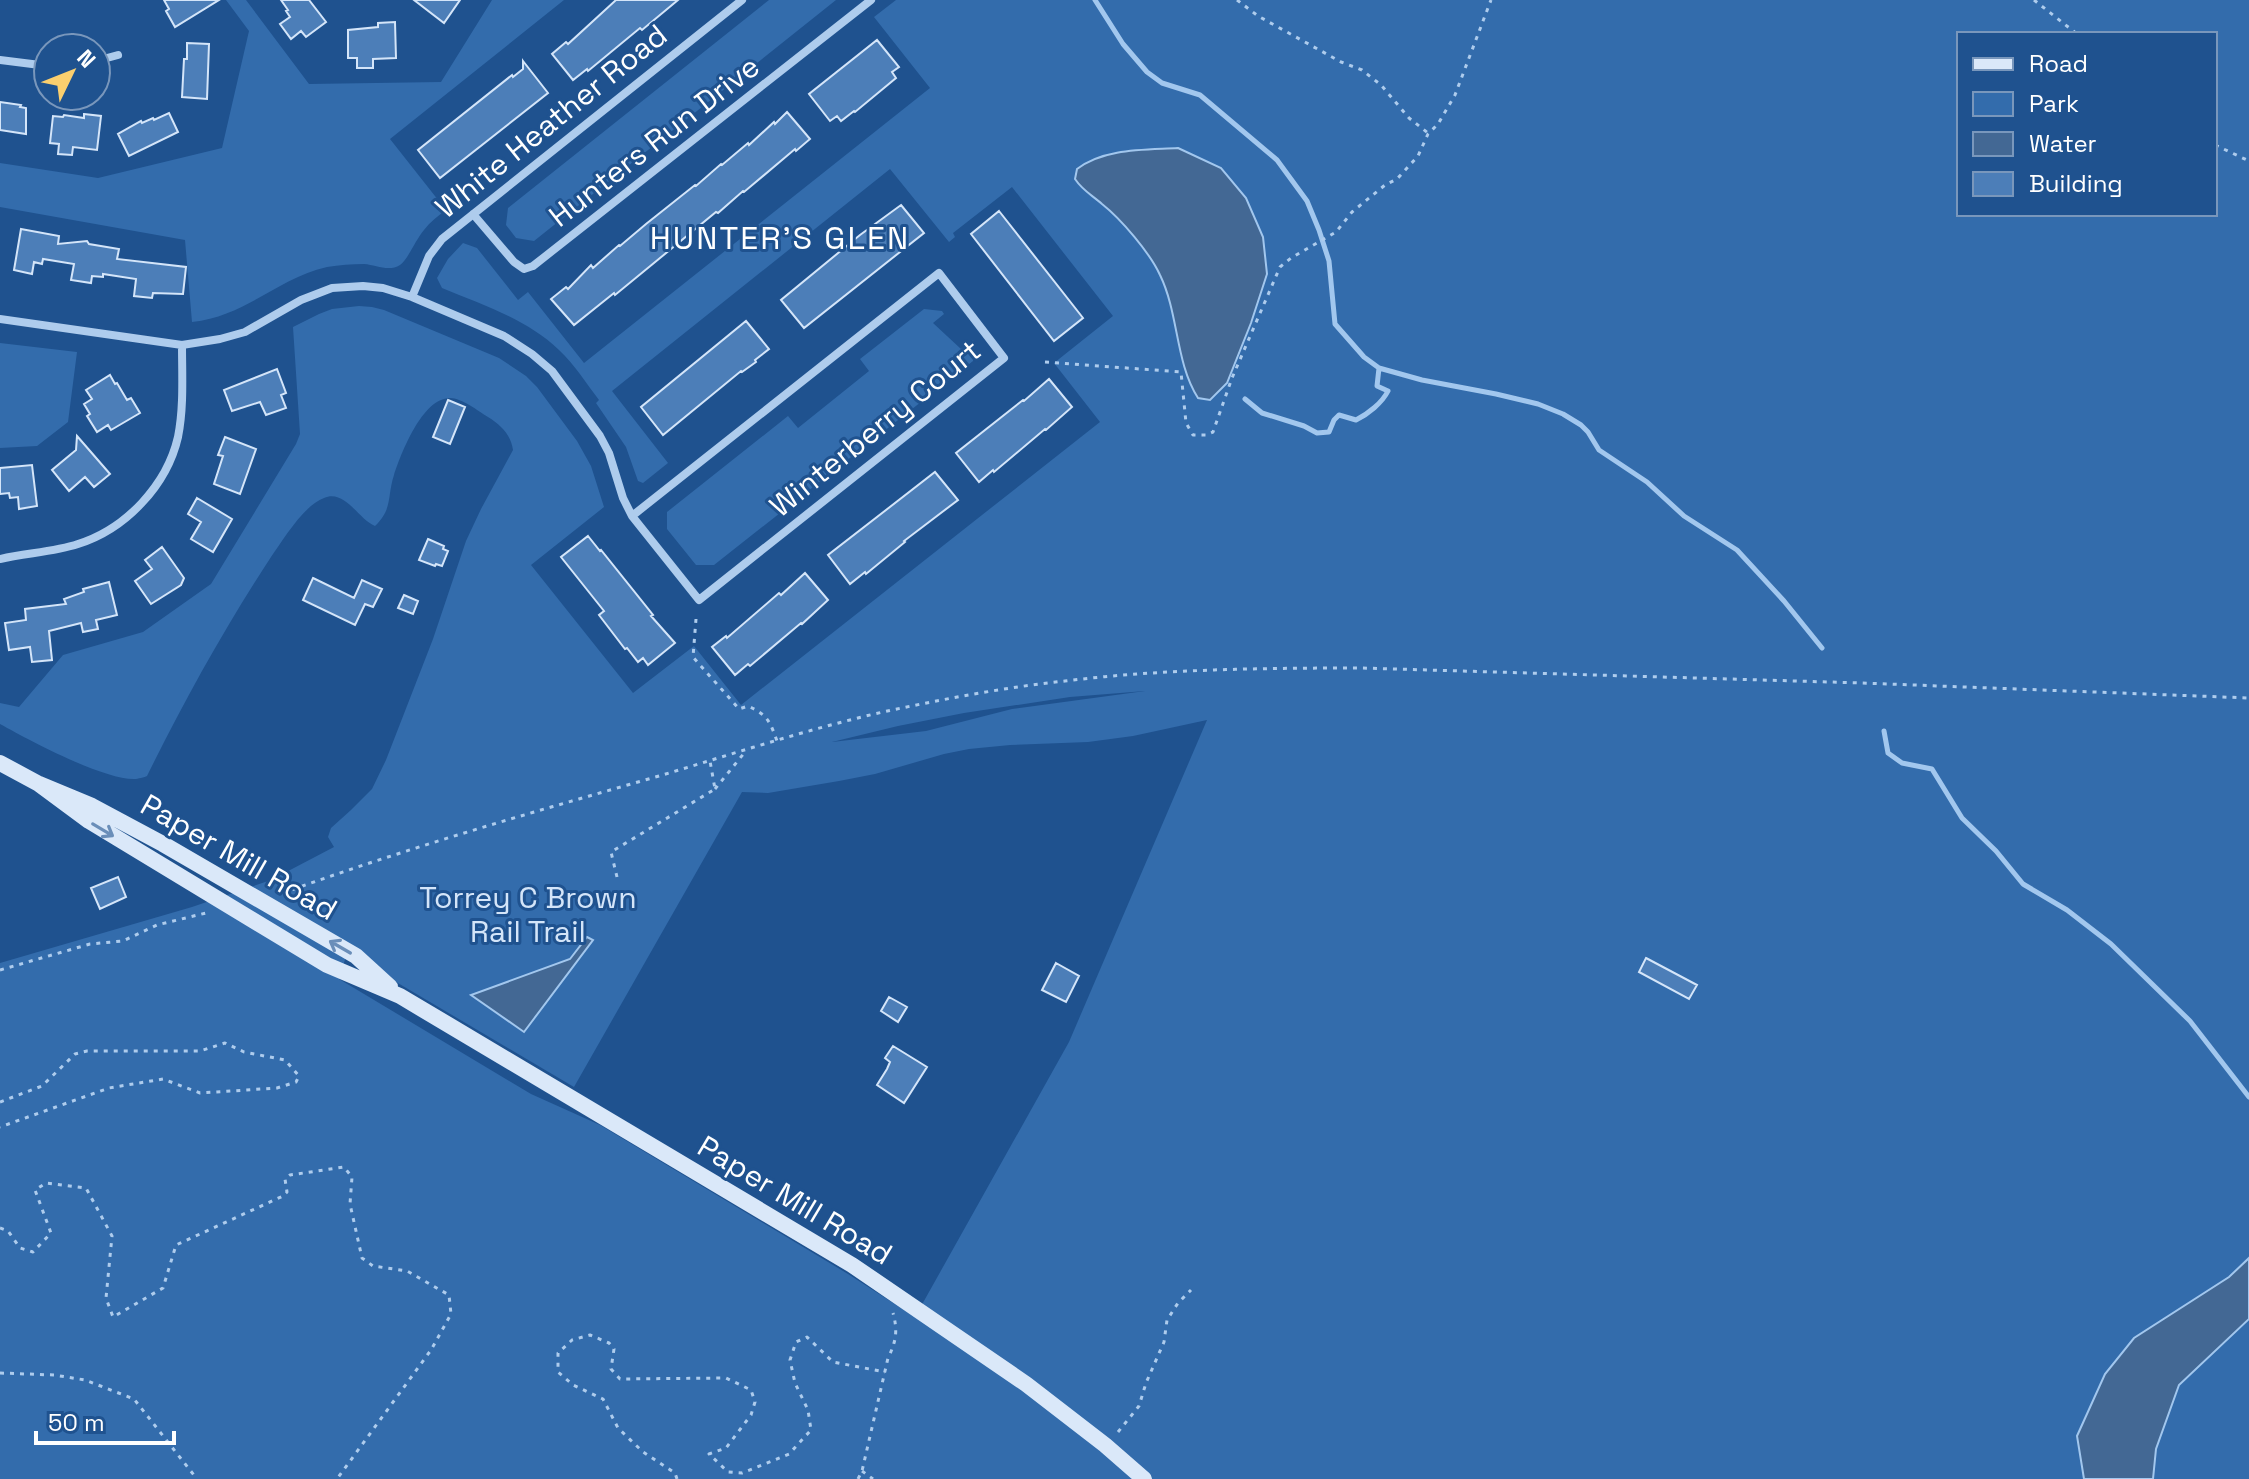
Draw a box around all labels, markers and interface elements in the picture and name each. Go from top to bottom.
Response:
street label: White Heather Road [427,16,675,226]
north arrow [32,32,112,112]
legend [1957,32,2217,216]
text: N [71,43,102,73]
street label: Hunters Run Drive [541,47,767,235]
text: Road [2029,48,2088,79]
text: Park [2029,88,2079,119]
text: Water [2029,128,2097,159]
text: Building [2029,168,2123,199]
district label: HUNTER'S GLEN [650,218,910,258]
street label: Winterberry Court [761,331,989,525]
street label: Paper Mill Road [134,785,344,929]
one-way arrow [91,822,114,838]
park label: Torrey C Brown Rail Trail [419,878,637,951]
one-way arrow [328,939,352,954]
street label: Paper Mill Road [691,1127,899,1273]
scale bar [36,1395,174,1445]
text: 50 m [48,1407,105,1438]

